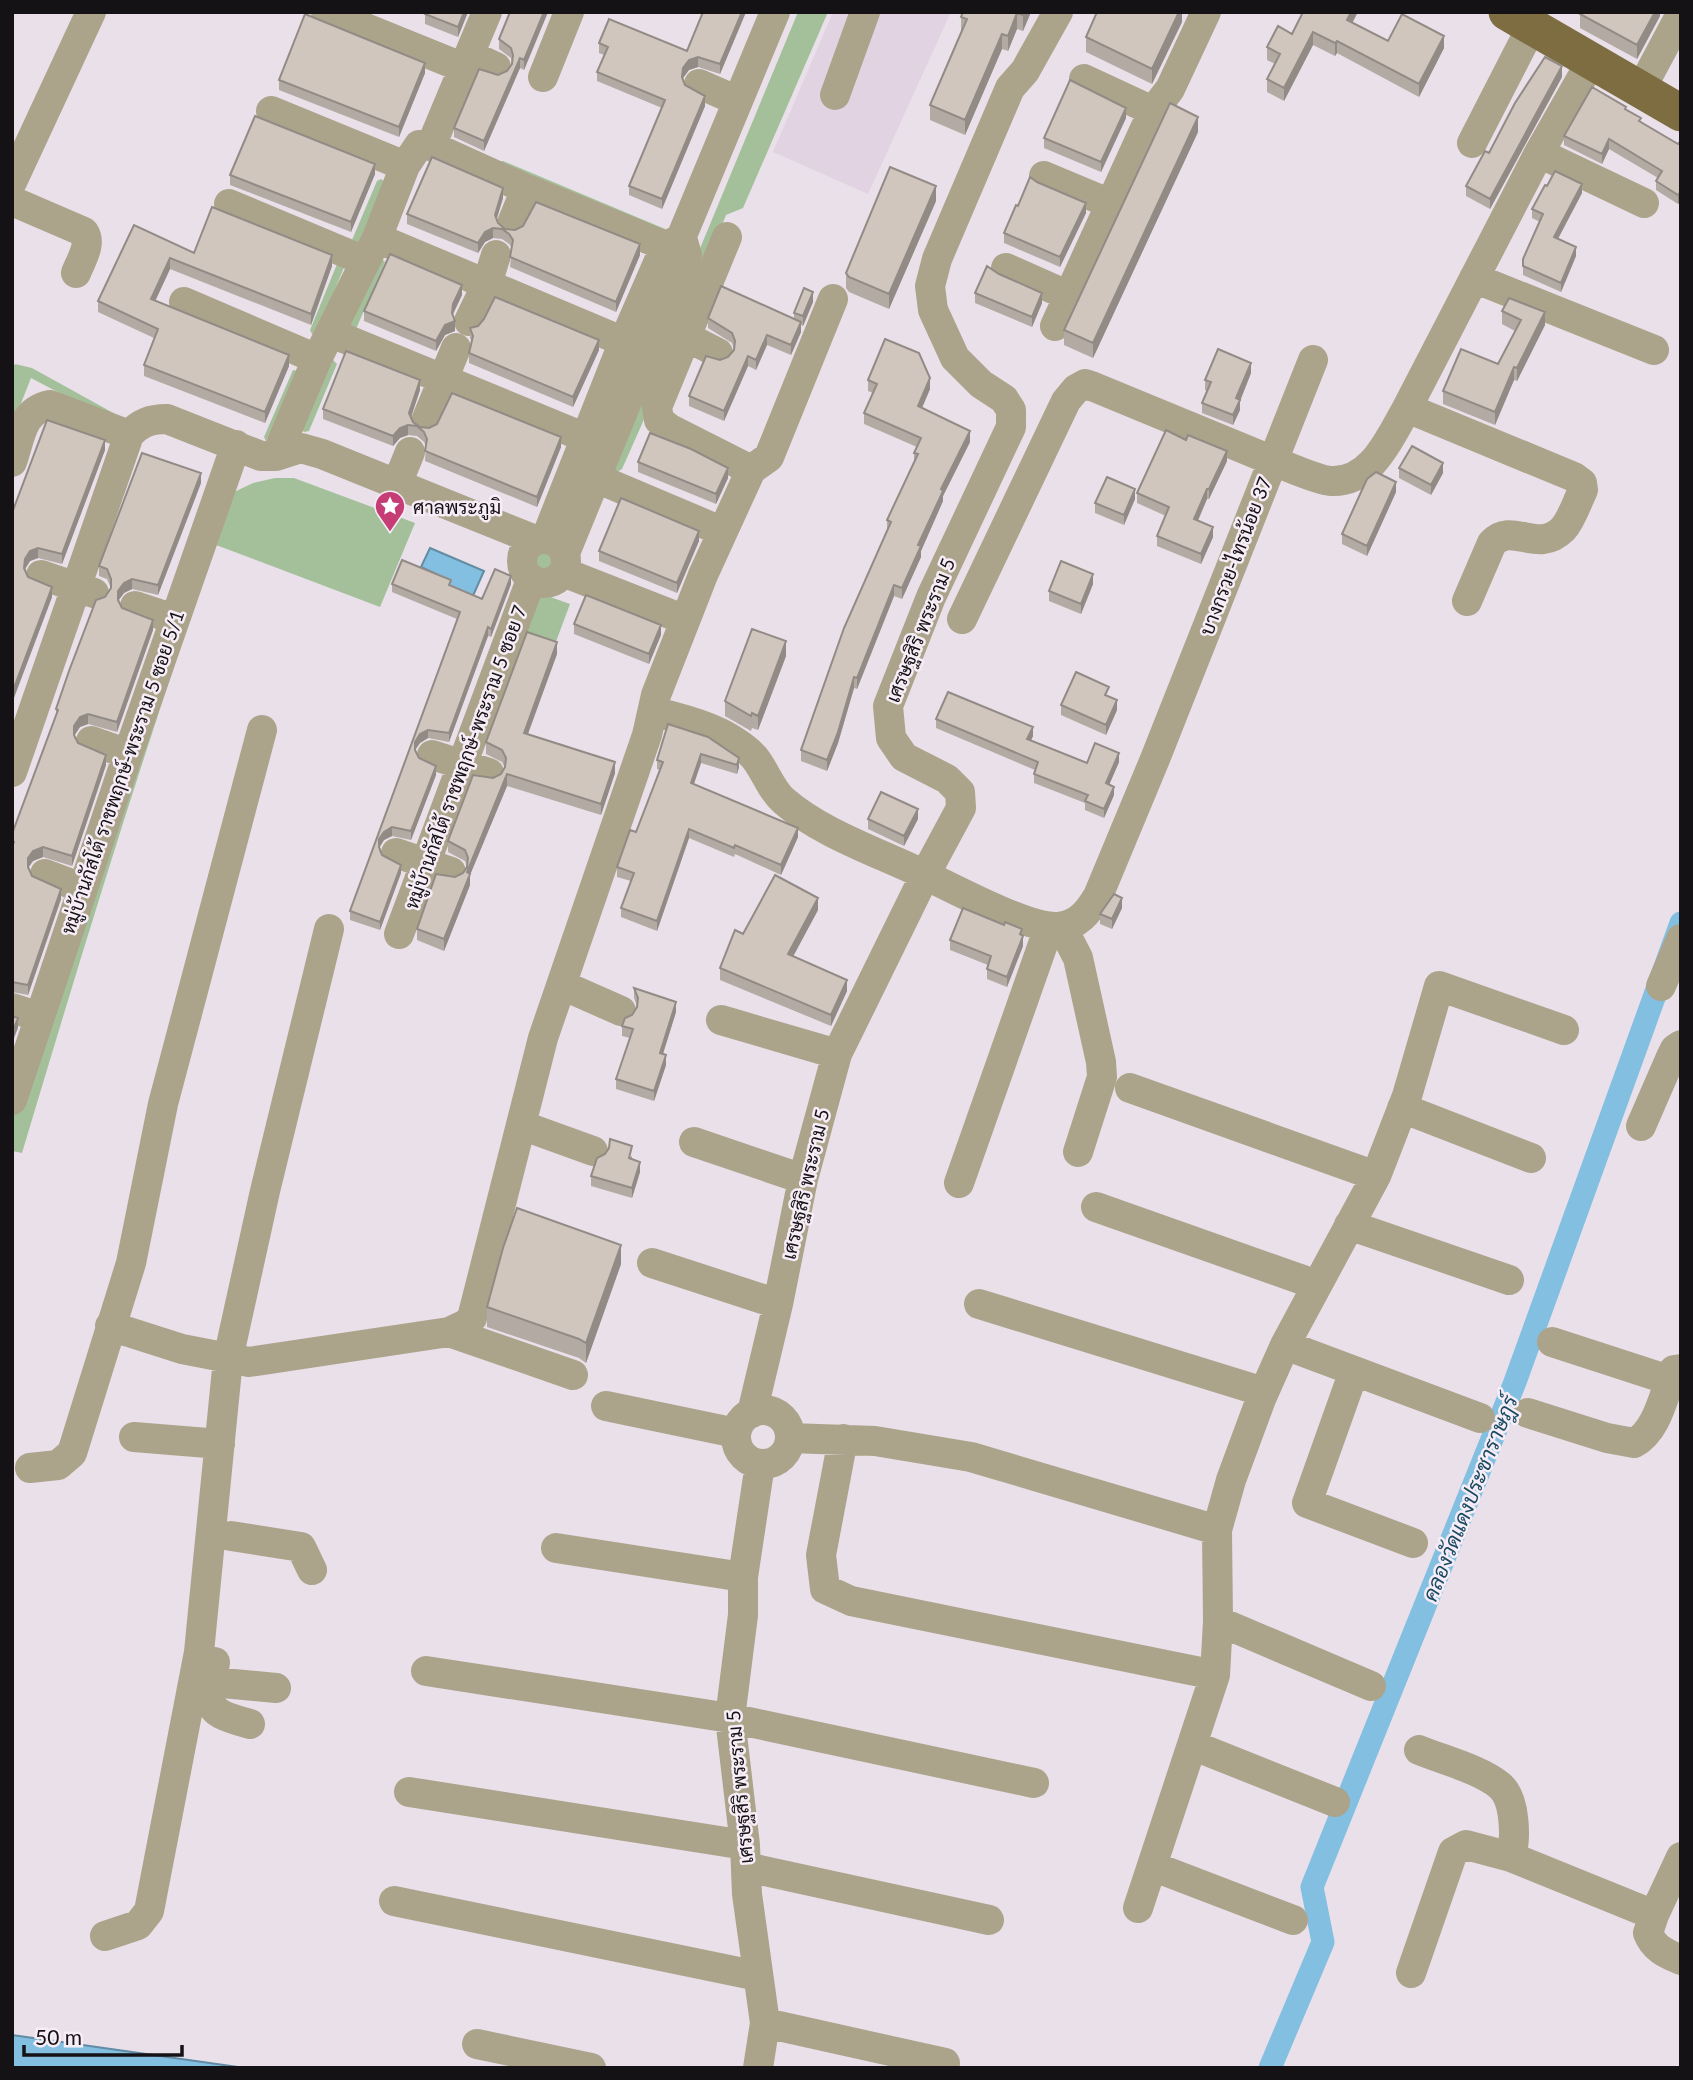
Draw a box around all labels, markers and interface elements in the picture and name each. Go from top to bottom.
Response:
street label: บางกรวย-ไทรน้อย 37 [1194,473,1276,639]
place icon: ศาลพระภูมิ [373,489,407,533]
place label: ศาลพระภูมิ [413,495,501,521]
street label: เศรษฐสิริ พระราม 5 [881,554,961,706]
street label: หมู่บ้านกัสโต้ ราชพฤกษ์-พระราม 5 ซอย 7 [399,602,534,913]
street label: หมู่บ้านกัสโต้ ราชพฤกษ์-พระราม 5 ซอย 5/1 [56,607,191,938]
street label: เศรษฐสิริ พระราม 5 [777,1107,835,1262]
water label: คลองวัดแดงประชาราษฎร์ [1416,1389,1526,1606]
street label: เศรษฐสิริ พระราม 5 [721,1709,759,1865]
scale bar [24,2014,182,2058]
text: 50 m [35,2024,82,2049]

